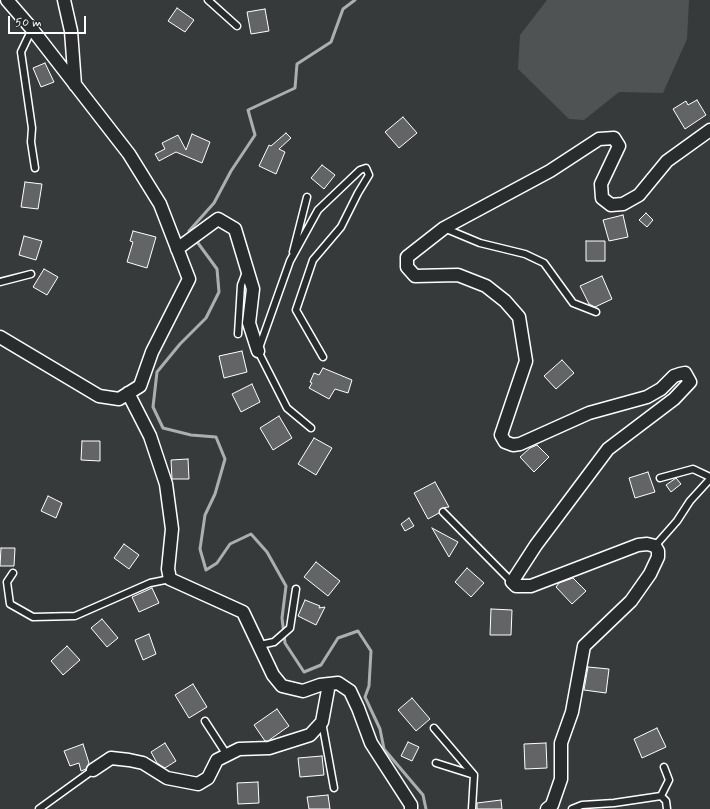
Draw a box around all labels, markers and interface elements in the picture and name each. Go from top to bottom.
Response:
scale bar [10,8,88,34]
text: 50 m [15,15,42,31]

